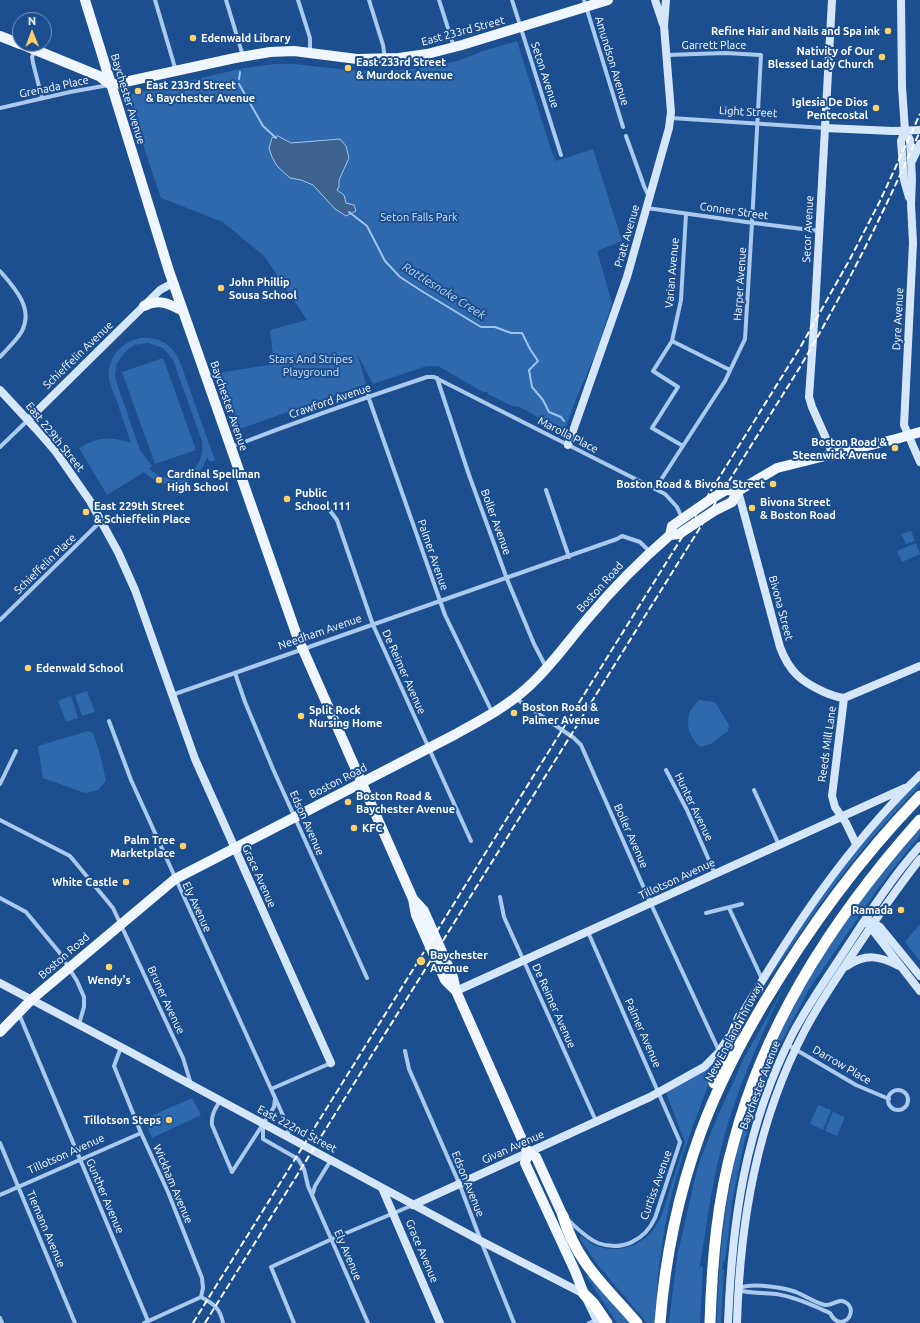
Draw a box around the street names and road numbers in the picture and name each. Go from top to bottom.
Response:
street label: East 233rd Street [420,14,506,48]
street label: Amundson Avenue [592,15,632,107]
street label: Garrett Place [682,38,746,52]
street label: Seton Avenue [528,40,562,110]
street label: Baychester Avenue [108,52,148,146]
street label: Grenada Place [18,73,90,101]
street label: Light Street [718,104,778,120]
street label: Secor Avenue [800,195,816,263]
street label: Conner Street [699,200,769,222]
street label: Pratt Avenue [612,203,642,269]
street label: Varian Avenue [662,237,682,309]
street label: Harper Avenue [731,247,749,321]
street label: Dyre Avenue [890,287,906,351]
street label: Schieffelin Avenue [40,318,116,392]
street label: Baychester Avenue [207,359,251,453]
street label: Crawford Avenue [287,381,373,421]
street label: East 229th Street [23,399,87,475]
street label: Marolla Place [536,414,600,456]
street label: Boller Avenue [478,487,514,557]
street label: Palmer Avenue [415,518,451,592]
street label: Schieffelin Place [11,531,79,597]
street label: Boston Road [574,559,626,615]
street label: Bivona Street [766,574,796,642]
street label: Needham Avenue [277,612,363,652]
street label: De Reimer Avenue [379,628,429,716]
street label: Reeds Mill Lane [815,705,839,783]
street label: Boston Road [307,761,369,801]
street label: Hunter Avenue [672,771,716,843]
street label: Edson Avenue [287,789,327,857]
street label: Boller Avenue [611,802,651,870]
street label: Grace Avenue [239,842,279,910]
street label: Tillotson Avenue [637,856,717,902]
street label: Ely Avenue [180,880,214,934]
street label: Boston Road [36,930,92,982]
street label: De Reimer Avenue [529,962,579,1050]
street label: Bruner Avenue [144,964,188,1036]
street label: New England Thruway [702,980,766,1084]
street label: Palmer Avenue [622,996,664,1070]
street label: Baychester Avenue [737,1039,783,1131]
street label: Darrow Place [810,1043,874,1087]
street label: East 222nd Street [255,1103,339,1155]
street label: Givan Avenue [480,1127,546,1167]
street label: Tillotson Avenue [26,1131,106,1177]
street label: Wickham Avenue [150,1142,196,1226]
street label: Curtiss Avenue [637,1148,675,1222]
street label: Edson Avenue [449,1149,487,1219]
street label: Gunther Avenue [83,1156,127,1236]
street label: Tiemann Avenue [24,1189,68,1269]
street label: Grace Avenue [403,1217,441,1285]
street label: Ely Avenue [331,1228,365,1282]

